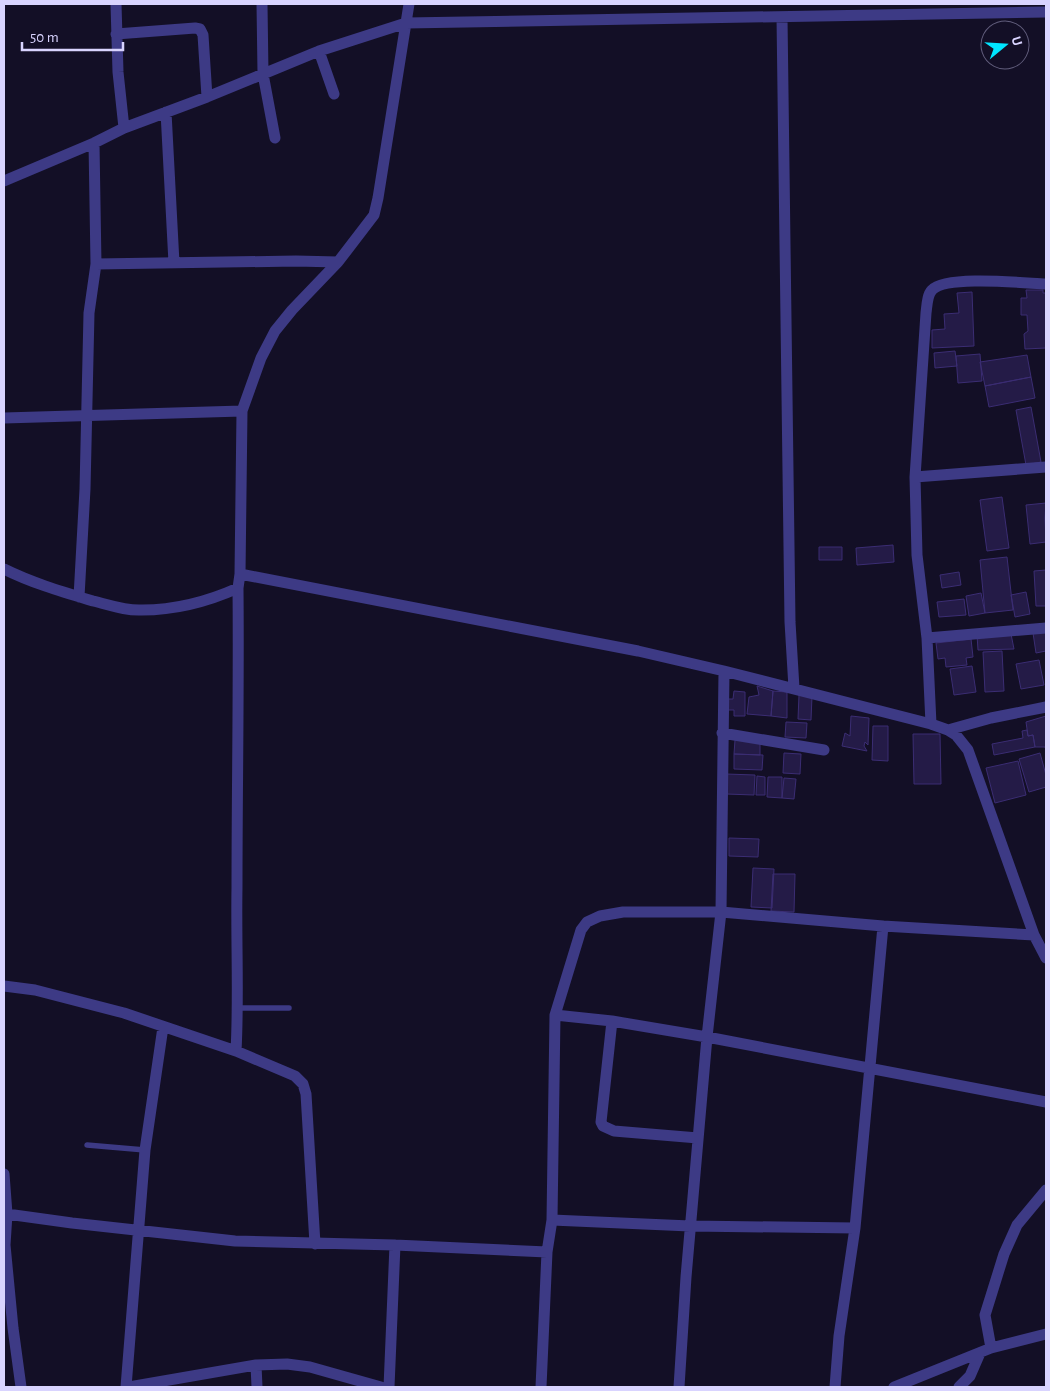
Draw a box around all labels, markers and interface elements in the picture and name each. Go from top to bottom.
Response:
scale bar [22,20,124,52]
north arrow [980,20,1030,70]
text: 50 m [30,30,59,45]
text: U [1008,35,1024,48]

